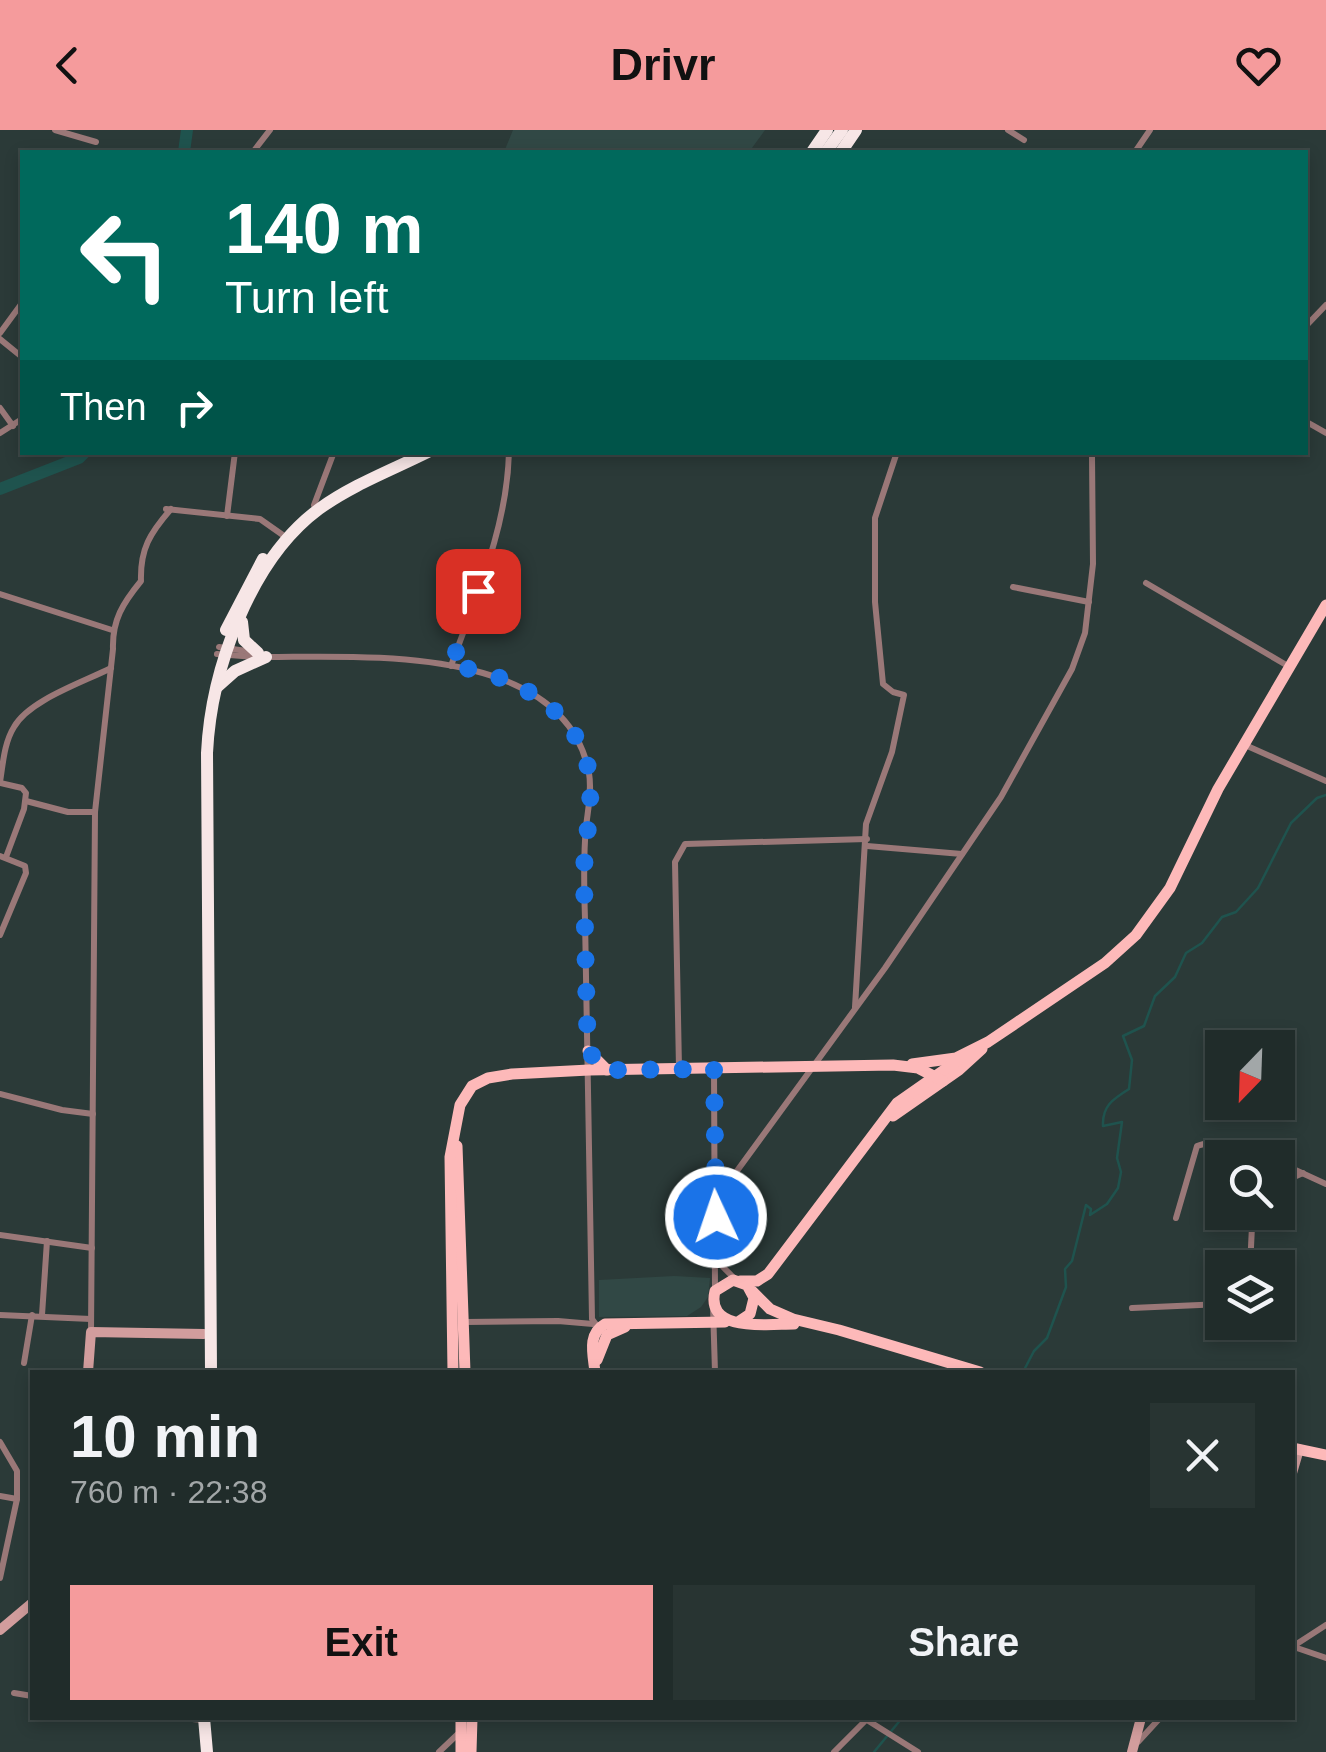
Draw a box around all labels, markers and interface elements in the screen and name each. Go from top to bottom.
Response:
icon: back [40,38,95,93]
icon: heart [1231,38,1286,93]
text: Drivr [610,39,716,90]
icon: left [60,190,190,320]
text: 140 m [225,190,423,268]
text: Turn left [225,272,388,323]
icon: right [167,380,222,435]
text: Then [60,386,147,428]
pin [436,549,521,634]
icon: arrive [451,564,506,619]
north arrow [1205,1030,1295,1120]
map controls [1205,1030,1295,1340]
button: search [1205,1140,1295,1230]
position arrow [664,1165,768,1269]
button: layers [1205,1250,1295,1340]
text: 10 min [70,1403,260,1470]
button: close [1150,1403,1255,1508]
text: 760 m · 22:38 [70,1474,267,1510]
button: Exit [70,1585,653,1700]
button: Share [673,1585,1255,1700]

